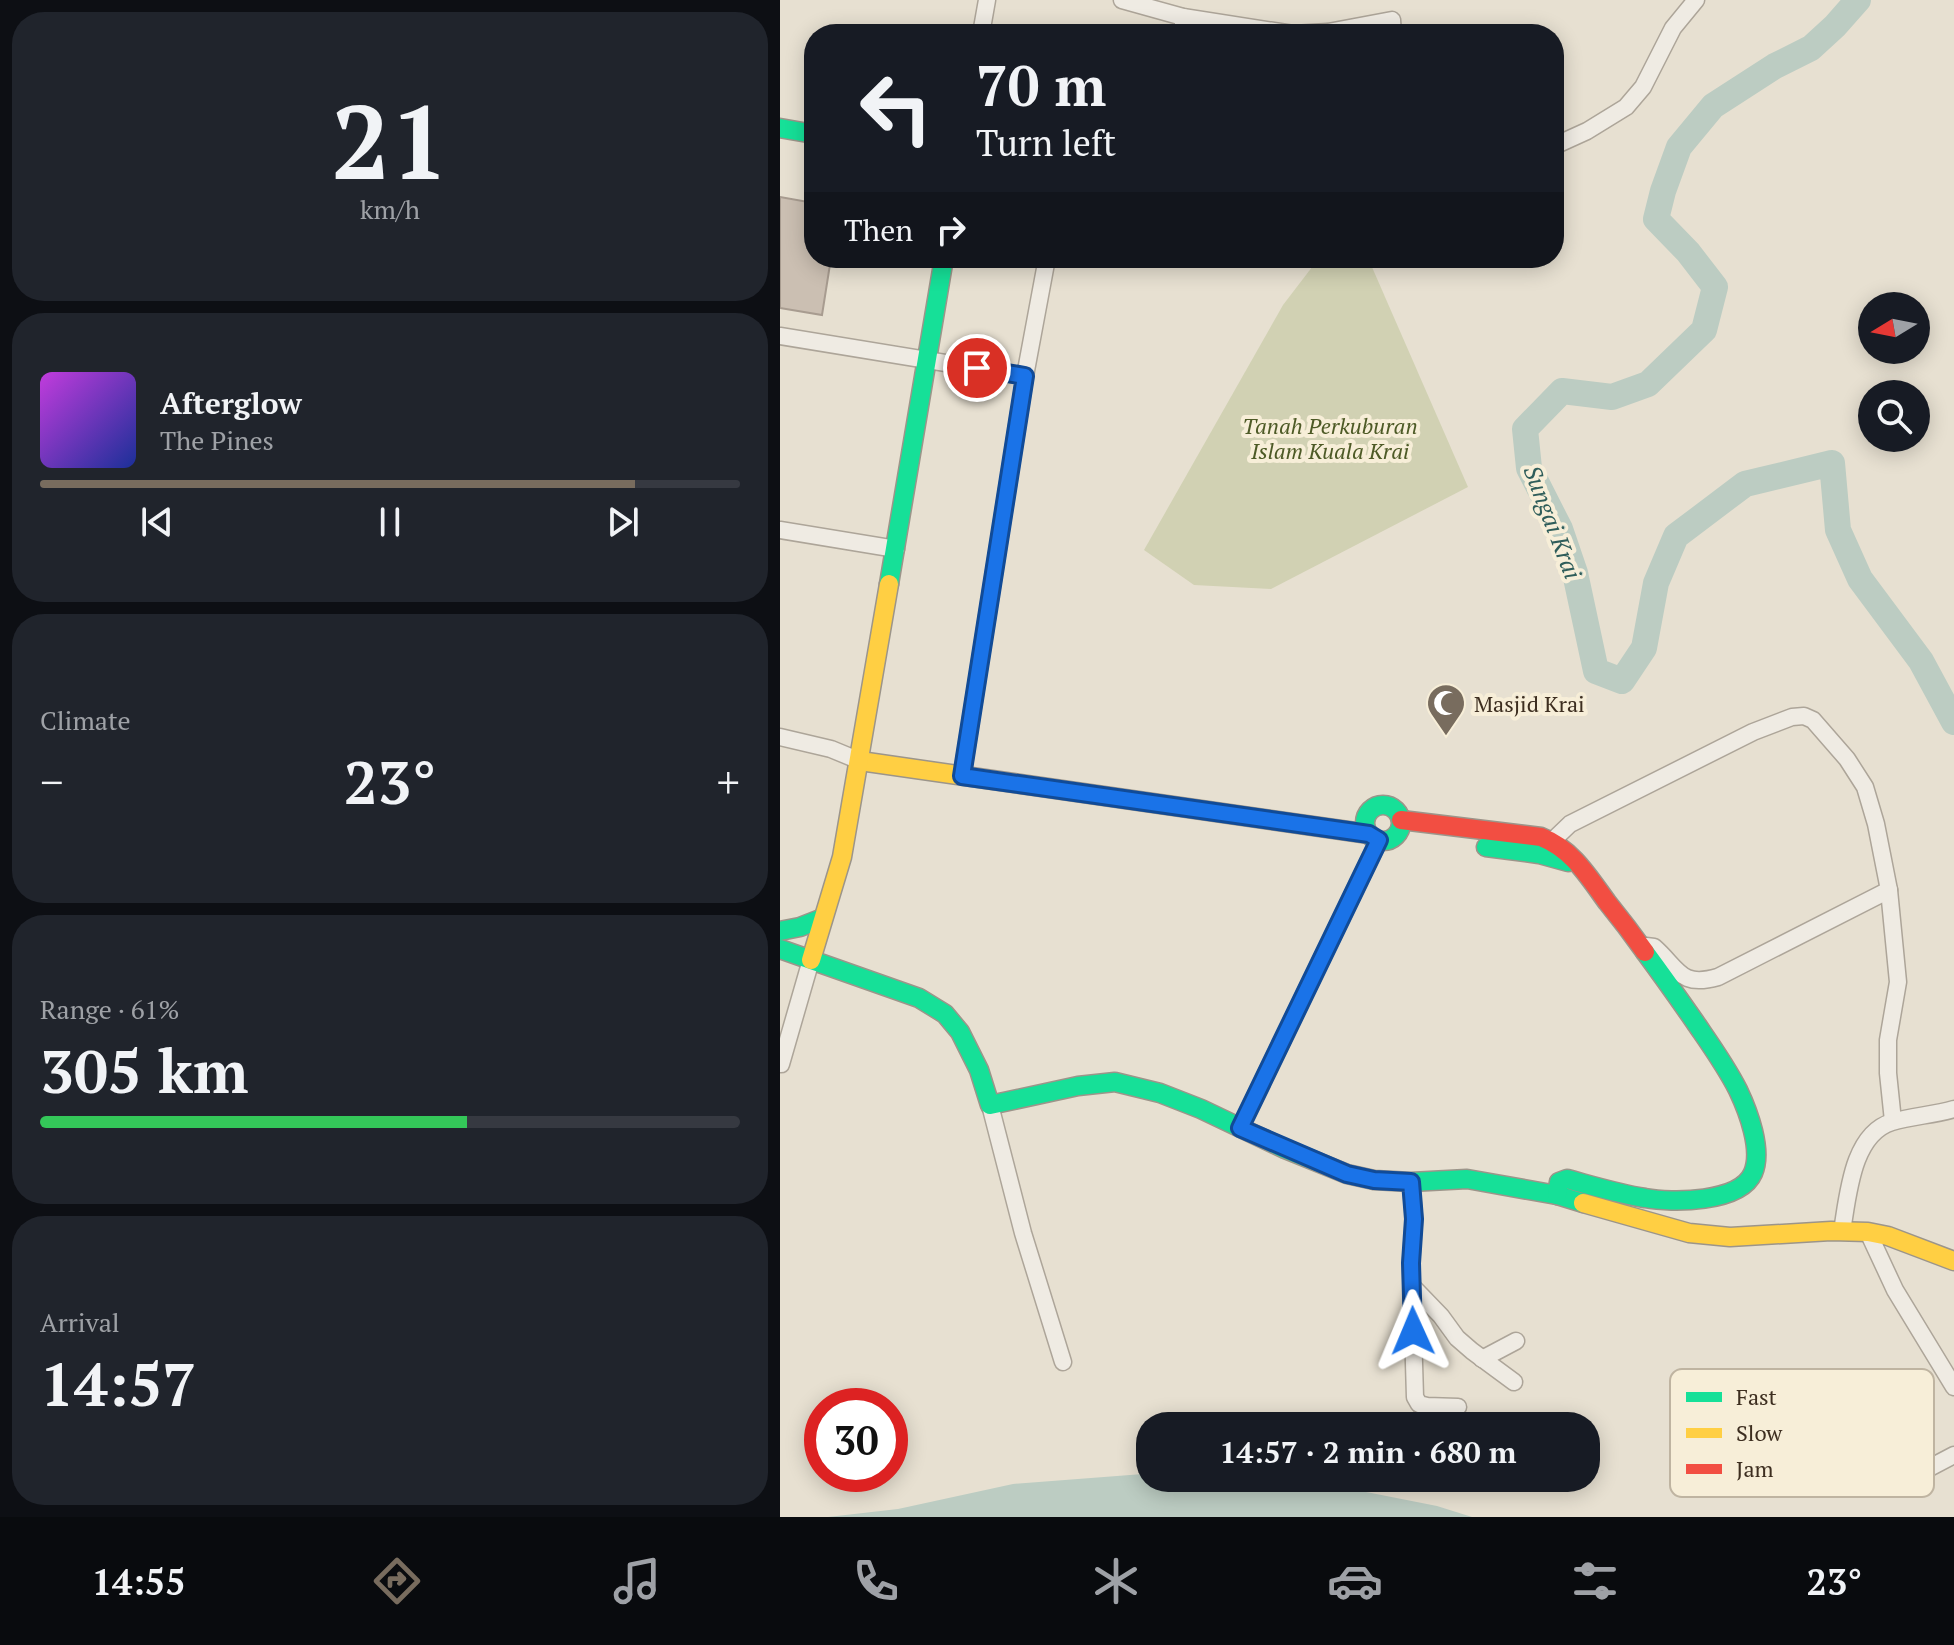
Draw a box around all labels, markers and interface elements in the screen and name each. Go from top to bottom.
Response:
text: 70 m [976,48,1106,122]
icon: left [844,56,948,160]
text: 21 [331,71,449,209]
text: Turn left [976,119,1116,166]
text: km/h [360,192,420,226]
icon: right [929,208,973,252]
text: Then [844,210,913,250]
north arrow [1858,292,1930,364]
map controls [1858,292,1930,452]
pin [943,334,1011,402]
icon: arrive [955,346,999,390]
button: search [1858,380,1930,452]
text: Afterglow [160,383,302,423]
park label: Tanah Perkuburan Islam Kuala Krai [1242,411,1418,465]
text: The Pines [160,423,274,457]
water label: Sungai Krai [1517,460,1589,584]
icon: previous [135,500,179,544]
icon: pause [368,500,412,544]
icon: next [601,500,645,544]
mosque icon: Masjid Krai [1425,682,1467,737]
place label: Masjid Krai [1474,689,1585,718]
text: Climate [40,703,131,737]
text: 23° [344,742,436,821]
text: − [40,752,63,811]
text: + [717,752,740,811]
text: Range · 61% [40,992,179,1026]
text: 305 km [40,1031,248,1110]
position arrow [1371,1289,1455,1373]
text: Arrival [40,1305,120,1339]
text: 14:57 [40,1344,196,1423]
legend [1670,1369,1934,1497]
text: Fast [1736,1382,1777,1411]
speed limit sign: 30 [804,1388,908,1492]
text: Slow [1736,1418,1783,1447]
text: 14:57 · 2 min · 680 m [1220,1432,1516,1472]
text: Jam [1736,1454,1774,1483]
icon: directions [369,1553,425,1609]
icon: music [609,1553,665,1609]
icon: phone [848,1553,904,1609]
icon: climate [1088,1553,1144,1609]
icon: car [1327,1553,1383,1609]
icon: filters [1567,1553,1623,1609]
text: 14:55 [92,1558,186,1605]
text: 23° [1807,1558,1862,1605]

